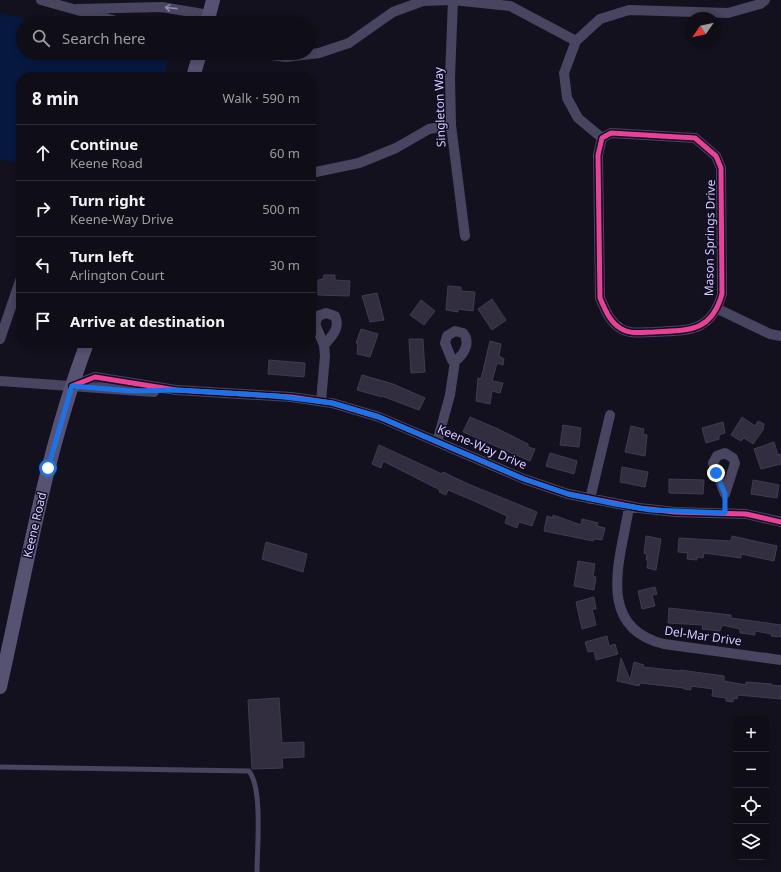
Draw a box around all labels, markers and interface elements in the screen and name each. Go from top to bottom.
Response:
one-way arrow [165,4,178,12]
north arrow [685,12,721,48]
search box [16,16,316,60]
icon: search [30,27,52,49]
text: Search here [62,28,145,48]
street label: Singleton Way [430,66,449,147]
text: 8 min [32,87,79,110]
text: Walk · 590 m [222,89,300,107]
text: Continue [70,134,138,154]
icon: ahead [32,142,54,164]
text: 60 m [270,144,300,162]
text: Keene Road [70,154,143,172]
street label: Mason Springs Drive [700,179,719,296]
text: Turn right [70,190,145,210]
icon: right [32,198,54,220]
text: 500 m [262,200,300,218]
text: Keene-Way Drive [70,210,174,228]
text: Turn left [70,246,134,266]
icon: left [32,254,54,276]
text: 30 m [270,256,300,274]
text: Arlington Court [70,266,165,284]
icon: arrive [32,310,54,332]
text: Arrive at destination [70,311,225,331]
street label: Keene-Way Drive [435,420,530,473]
route start [39,459,57,477]
route end [707,464,725,482]
street label: Keene Road [19,490,50,559]
street label: Del-Mar Drive [663,622,743,649]
map controls [733,716,769,860]
button: + [733,716,769,752]
button: − [733,752,769,788]
button: locate [733,788,769,824]
button: layers [733,824,769,860]

